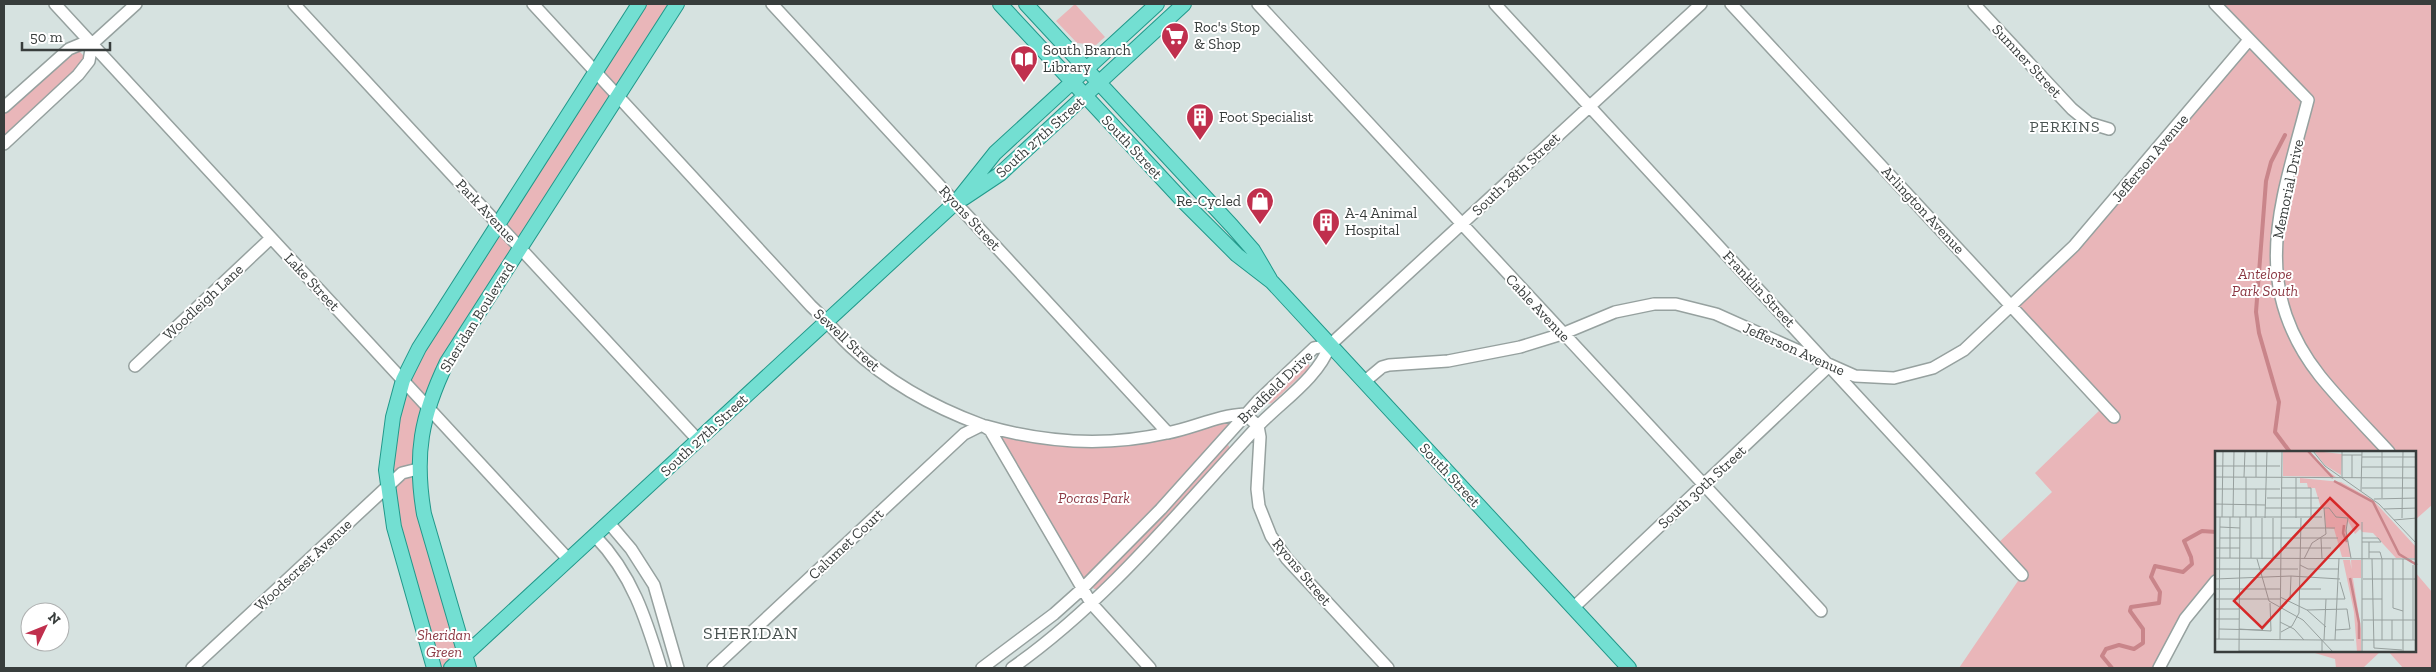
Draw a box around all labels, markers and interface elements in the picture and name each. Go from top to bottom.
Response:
place label: Roc's Stop & Shop [1194,18,1260,53]
scale bar [22,20,110,52]
street label: Sumner Street [1988,20,2066,102]
supermarket icon: Roc's Stop & Shop [1160,21,1190,60]
text: 50 m [30,28,63,46]
place label: South Branch Library [1043,41,1131,76]
library icon: South Branch Library [1009,44,1039,83]
street label: South 27th Street [992,92,1088,181]
building icon: Foot Specialist [1185,102,1215,141]
place label: Foot Specialist [1219,108,1314,126]
street label: Jefferson Avenue [2108,110,2192,206]
street label: South Street [1098,111,1166,183]
district label: PERKINS [2029,117,2101,136]
street label: South 28th Street [1468,128,1564,219]
street label: Memorial Drive [2269,138,2307,240]
street label: Arlington Avenue [1878,162,1968,258]
street label: Park Avenue [452,176,520,246]
street label: Ryons Street [935,182,1005,255]
shop icon: Re-Cycled [1245,186,1275,225]
place label: Re-Cycled [1176,192,1242,210]
place label: A-4 Animal Hospital [1345,204,1417,239]
building icon: A-4 Animal Hospital [1311,207,1341,246]
street label: Franklin Street [1719,247,1799,331]
street label: Lake Street [281,249,344,315]
street label: Sheridan Boulevard [436,258,519,376]
street label: Woodleigh Lane [159,260,247,344]
park label: Antelope Park South [2232,265,2299,300]
street label: Cable Avenue [1502,270,1574,346]
street label: Sewell Street [810,305,884,376]
street label: Jefferson Avenue [1740,319,1848,379]
street label: Bradfield Drive [1234,347,1316,427]
street label: South 27th Street [657,390,752,480]
street label: South Street [1416,439,1484,511]
street label: South 30th Street [1654,441,1750,532]
inset map [2215,451,2416,652]
park label: Pocras Park [1058,489,1130,507]
street label: Calumet Court [805,504,888,583]
street label: Woodscrest Avenue [251,515,355,615]
street label: Ryons Street [1269,535,1336,610]
north arrow [20,602,70,652]
text: N [44,609,64,628]
district label: SHERIDAN [703,622,799,644]
park label: Sheridan Green [417,626,471,661]

